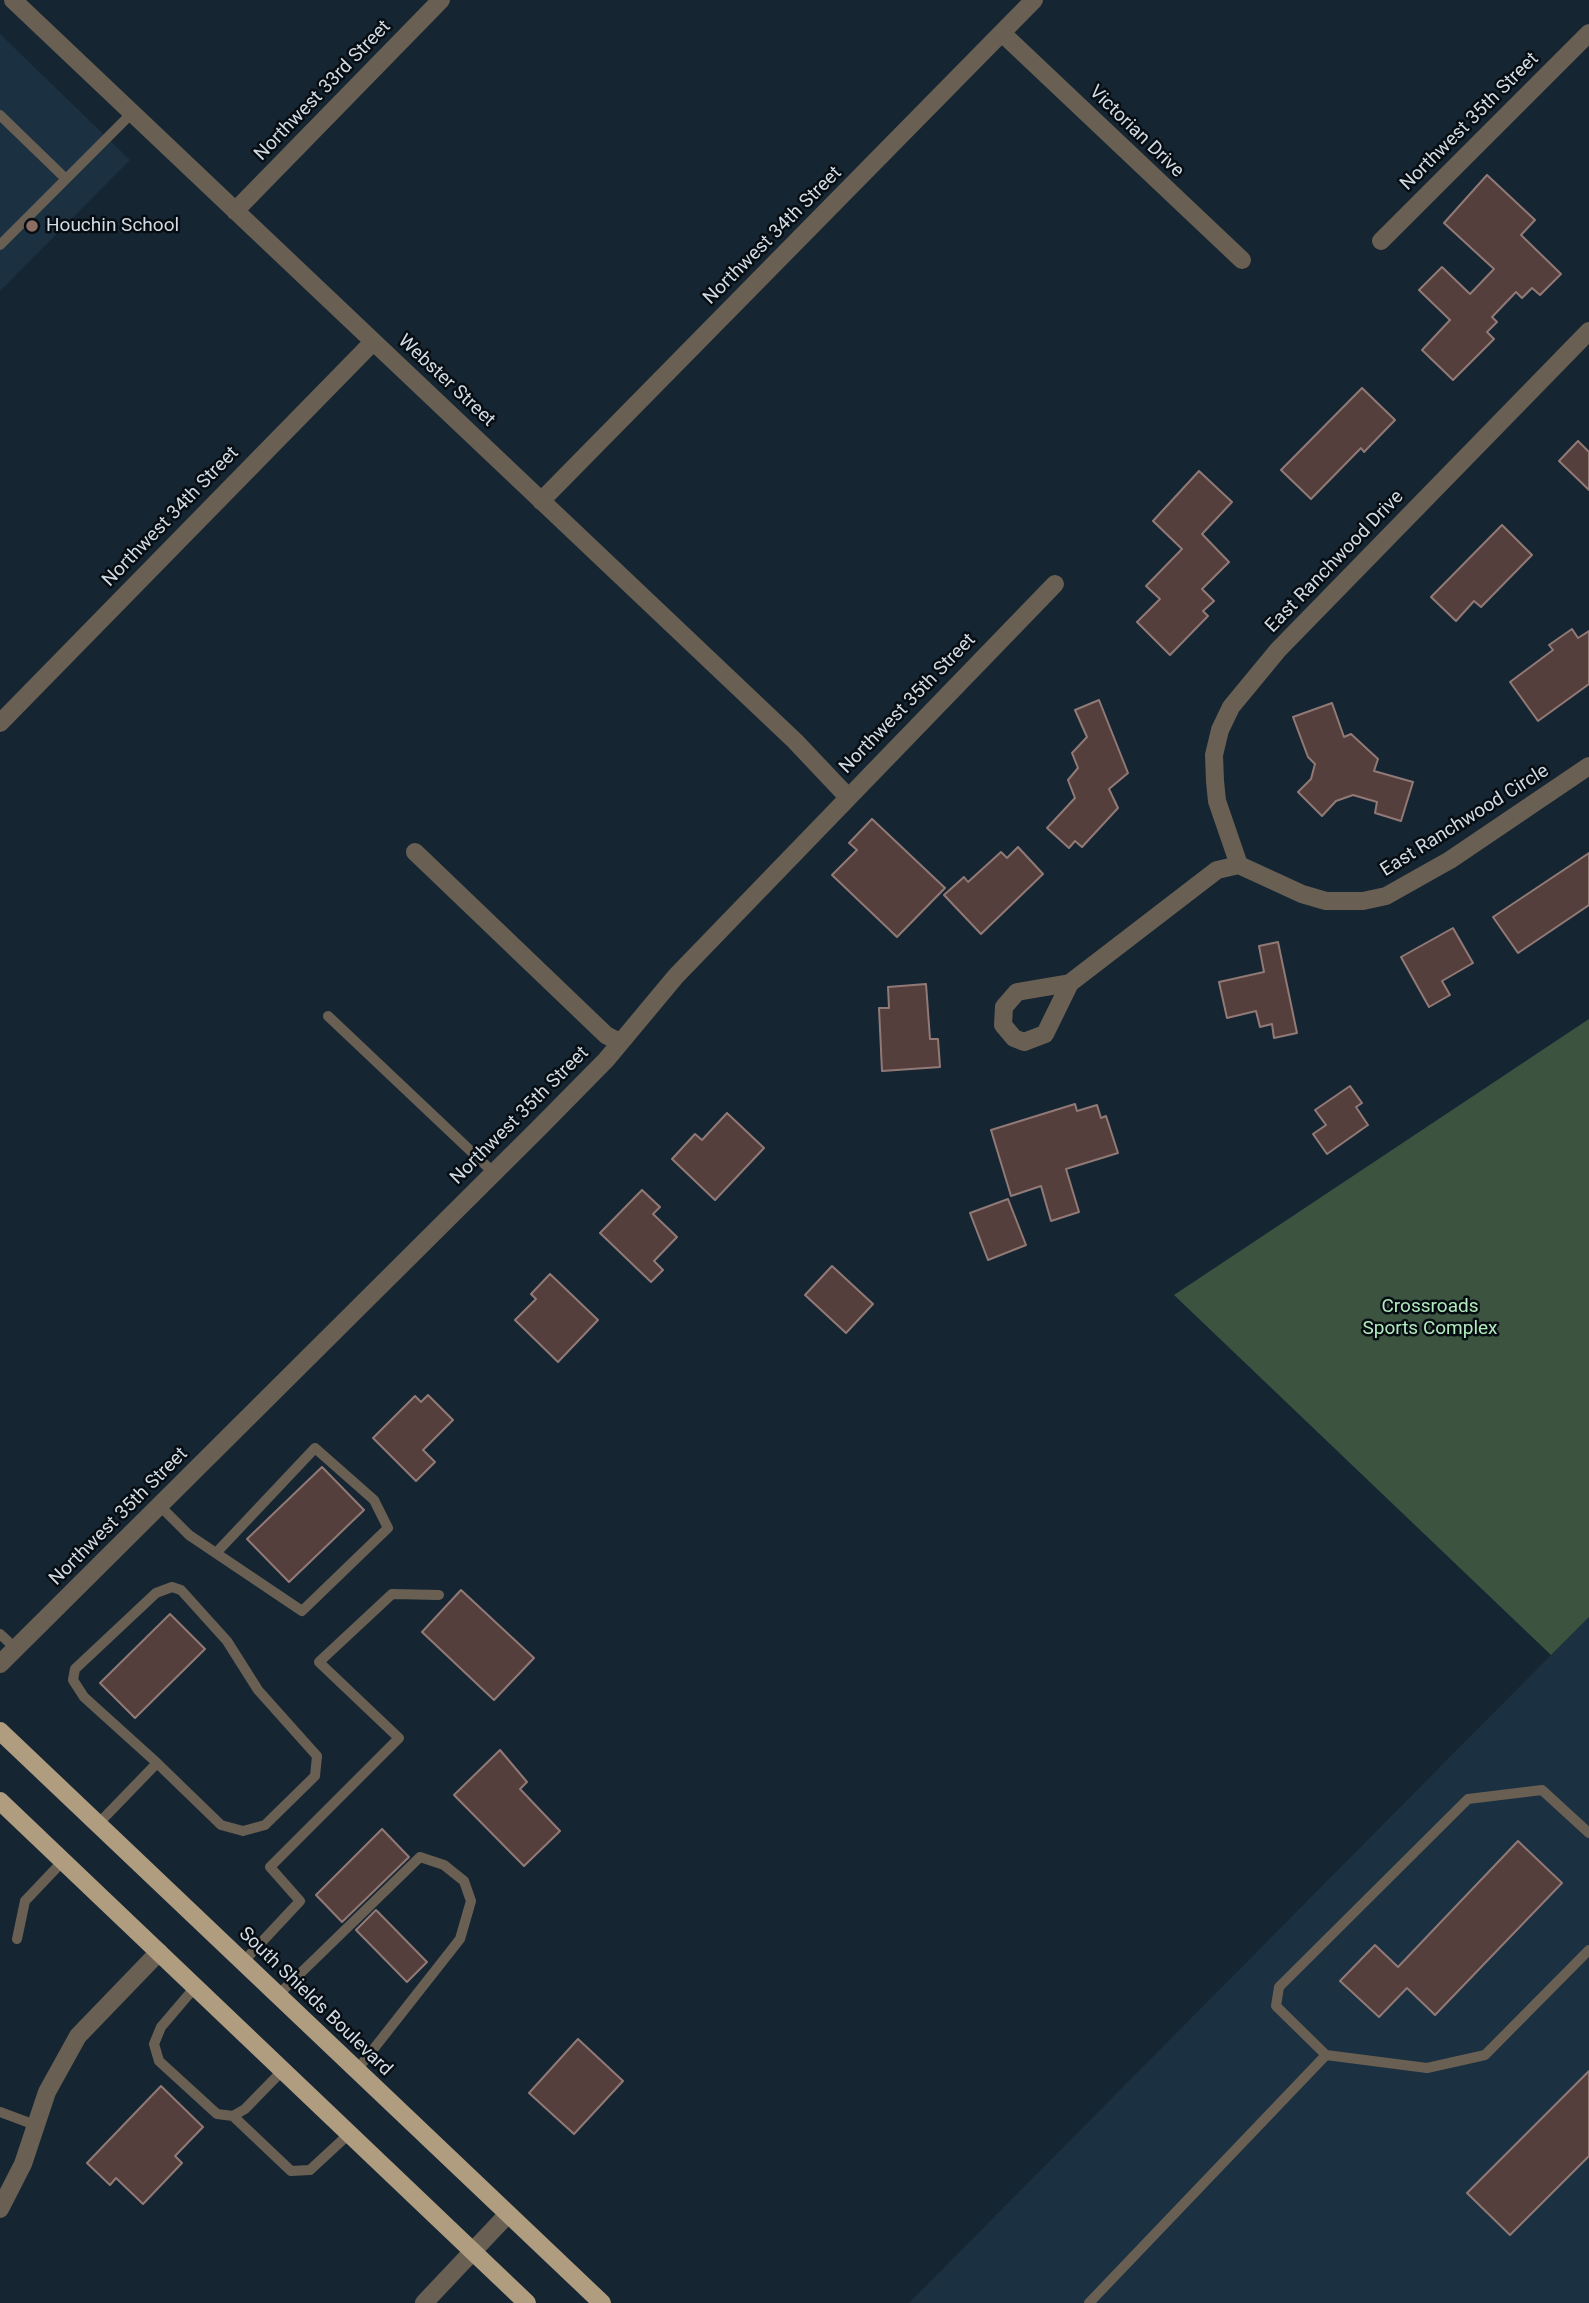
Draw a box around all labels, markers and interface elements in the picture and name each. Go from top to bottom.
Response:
street label: Northwest 33rd Street [250,16,396,166]
street label: Northwest 35th Street [1396,48,1544,196]
street label: Victorian Drive [1084,81,1188,183]
street label: Northwest 34th Street [699,162,847,310]
place label: Houchin School [46,215,179,237]
marker: Houchin School [24,218,40,234]
street label: Webster Street [393,330,499,432]
street label: Northwest 34th Street [98,442,244,592]
street label: East Ranchwood Drive [1261,486,1409,638]
street label: Northwest 35th Street [835,629,981,779]
street label: East Ranchwood Circle [1377,760,1553,882]
street label: Northwest 35th Street [446,1042,594,1190]
park label: Crossroads Sports Complex [1362,1296,1498,1340]
street label: Northwest 35th Street [45,1443,193,1591]
street label: South Shields Boulevard [234,1923,396,2081]

